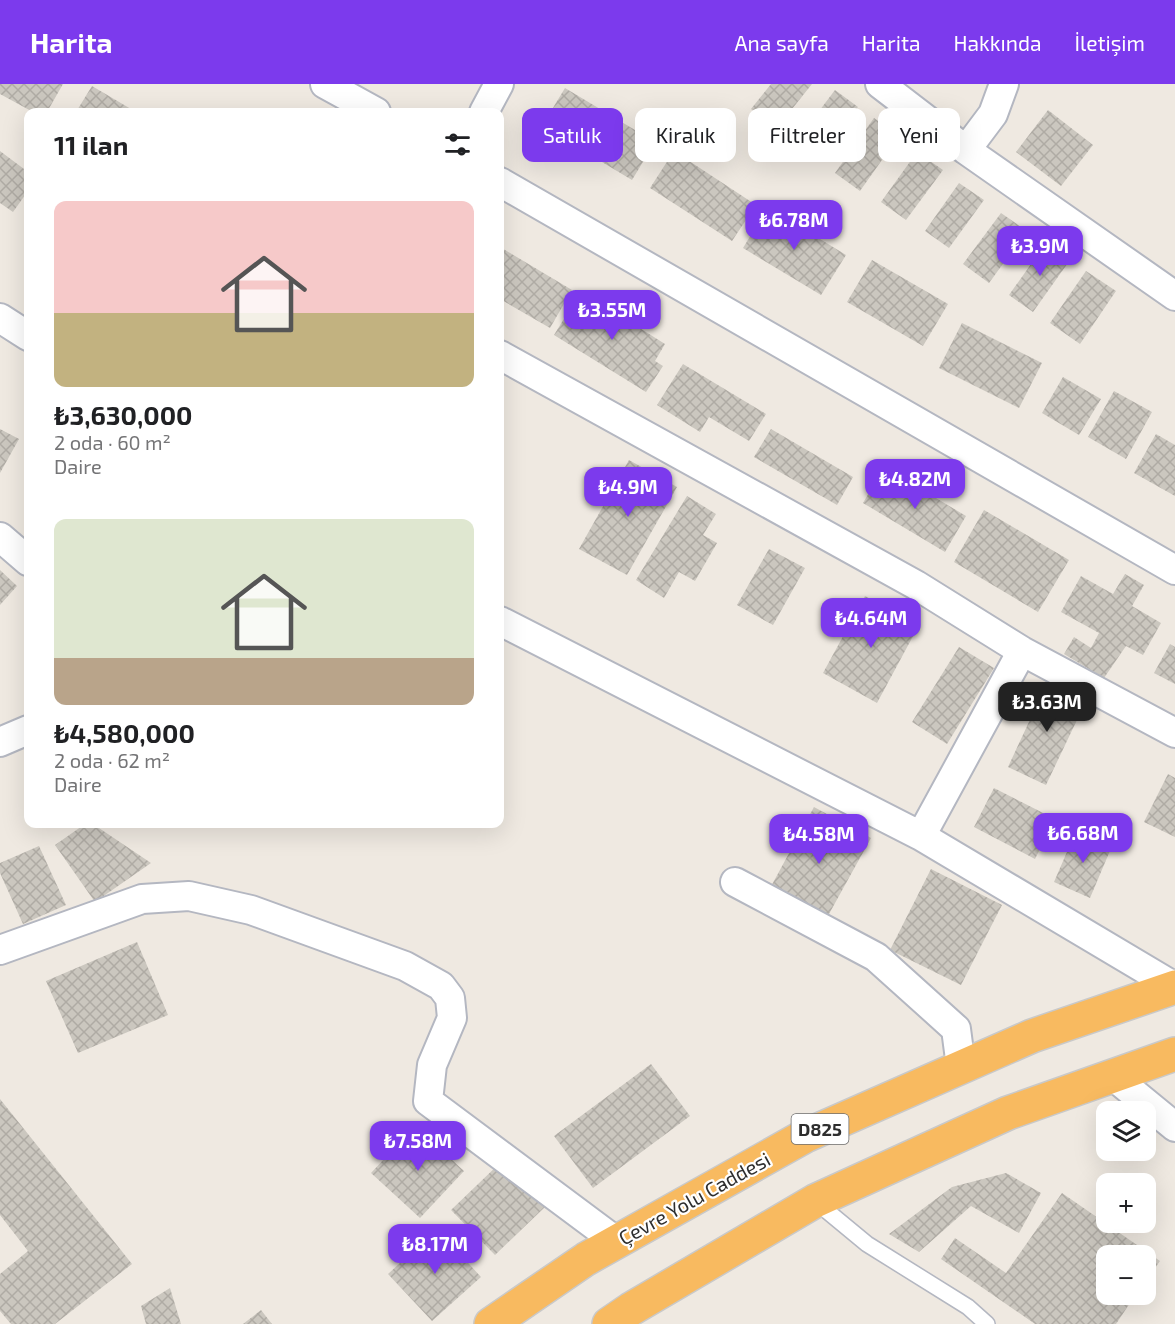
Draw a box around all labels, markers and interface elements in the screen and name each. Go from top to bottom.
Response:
text: Harita [30,25,112,59]
text: Ana sayfa [734,30,829,55]
text: Harita [862,30,921,55]
text: Hakkında [954,30,1041,55]
text: İletişim [1074,30,1145,55]
chip: Satılık [522,108,623,162]
chip: Kiralık [635,108,736,162]
chip: Filtreler [748,108,866,162]
chip: Yeni [878,108,960,162]
icon: filters [441,128,474,161]
text: 11 ilan [54,129,128,160]
pin: ₺6.78M [745,200,843,251]
text: ₺6.78M [759,207,829,231]
pin: ₺3.9M [998,226,1082,277]
text: ₺3.9M [1011,233,1069,257]
icon: home [210,240,318,348]
pin: ₺3.55M [563,290,661,341]
text: ₺3.55M [578,297,646,321]
text: ₺3,630,000 [54,399,193,430]
text: 2 oda · 60 m² [54,430,171,454]
text: Daire [54,454,102,478]
pin: ₺4.82M [866,459,964,510]
text: ₺4.82M [879,466,951,490]
pin: ₺4.9M [586,467,670,518]
text: ₺4.9M [598,474,658,498]
icon: home [210,558,318,666]
pin: ₺4.64M [822,598,920,649]
text: ₺4.64M [835,605,907,629]
pin: ₺3.63M [998,682,1096,733]
text: ₺3.63M [1012,689,1082,713]
text: ₺4,580,000 [54,717,195,748]
text: 2 oda · 62 m² [54,748,170,772]
text: Daire [54,772,102,796]
pin: ₺6.68M [1034,813,1132,864]
pin: ₺4.58M [770,814,868,865]
text: ₺6.68M [1047,820,1119,844]
text: ₺4.58M [783,821,855,845]
map controls [1096,1101,1156,1305]
button: layers [1096,1101,1156,1161]
road number: D825 [792,1114,848,1144]
pin: ₺7.58M [369,1121,467,1172]
text: ₺7.58M [384,1128,452,1152]
street label: Çevre Yolu Caddesi [614,1146,774,1250]
button: + [1096,1173,1156,1233]
pin: ₺8.17M [386,1224,484,1275]
text: ₺8.17M [402,1231,468,1255]
button: − [1096,1245,1156,1305]

